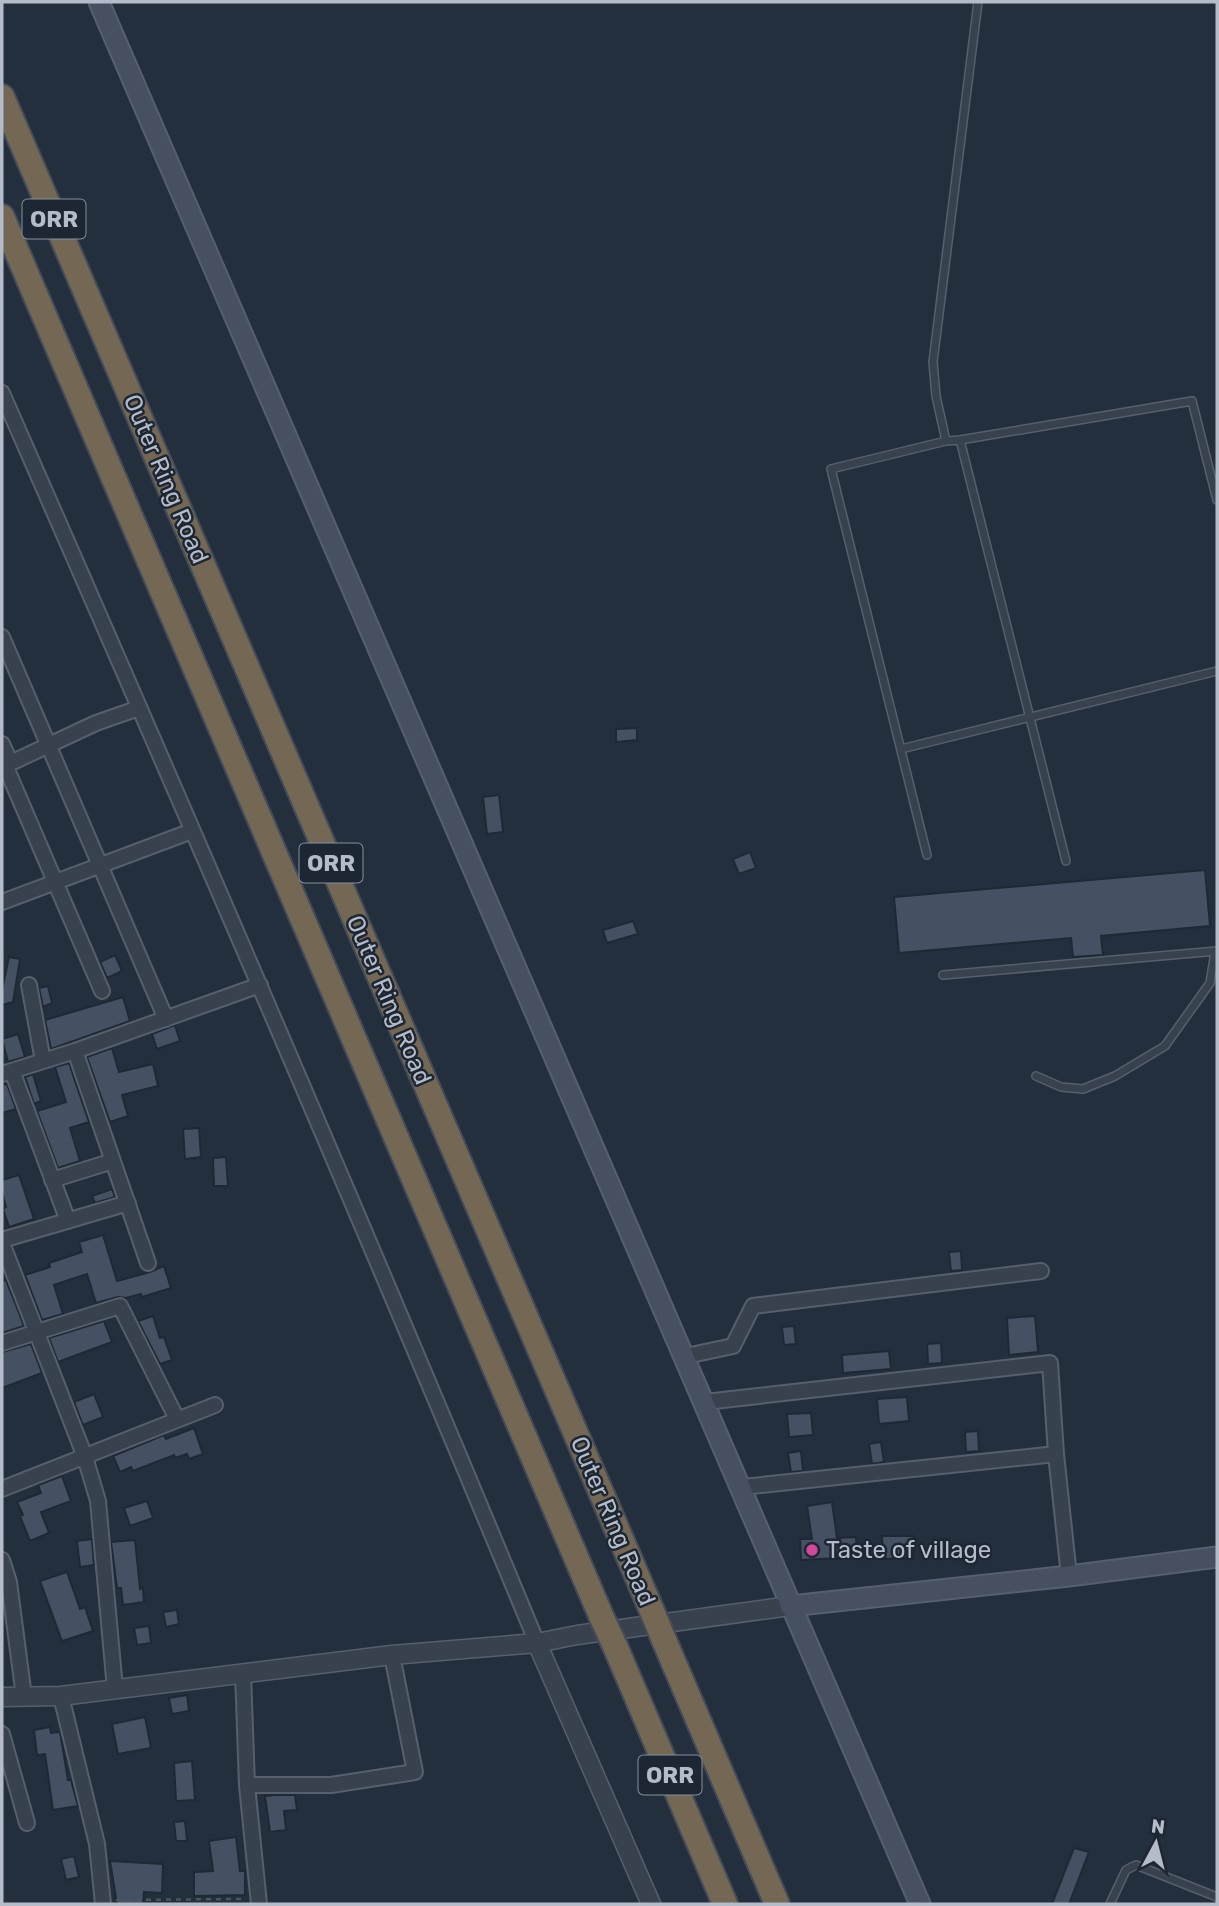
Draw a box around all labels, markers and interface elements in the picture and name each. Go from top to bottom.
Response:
road number: ORR [22,200,86,238]
street label: Outer Ring Road [118,390,214,568]
road number: ORR [300,844,362,883]
street label: Outer Ring Road [341,911,437,1089]
street label: Outer Ring Road [565,1432,661,1610]
place label: Taste of village [826,1536,991,1564]
marker: Taste of village [804,1542,820,1558]
road number: ORR [638,1756,702,1795]
north arrow [1121,1808,1191,1878]
text: N [1150,1814,1166,1839]

